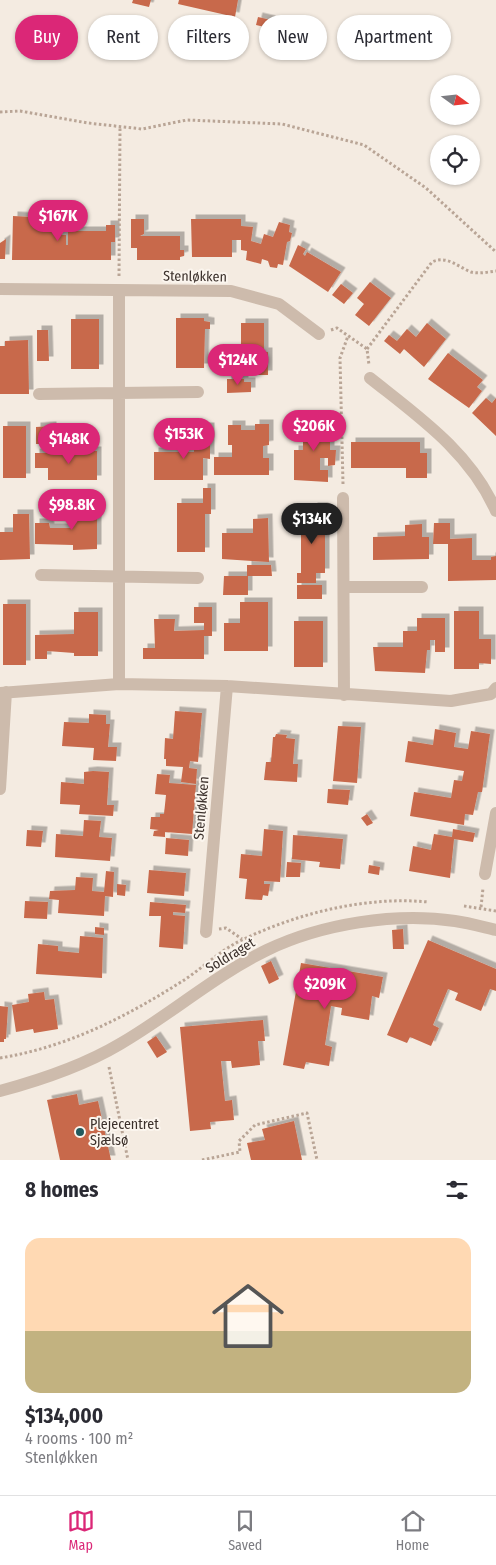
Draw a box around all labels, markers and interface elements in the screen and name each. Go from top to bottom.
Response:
chip: Buy [15,15,78,60]
chip: Rent [88,15,158,60]
chip: Filters [168,15,249,60]
chip: New [259,15,327,60]
chip: Apartment [337,15,451,60]
north arrow [430,75,480,125]
map controls [430,75,480,185]
button: locate [430,135,480,185]
pin: $167K [23,200,93,242]
text: $167K [39,206,77,225]
street label: Stenløkken [163,267,227,286]
pin: $124K [203,344,273,386]
text: $124K [219,350,257,369]
pin: $206K [279,410,349,452]
text: $206K [293,416,335,435]
pin: $153K [149,418,219,460]
pin: $148K [34,422,104,465]
text: $153K [165,424,203,443]
text: $148K [49,429,89,448]
pin: $98.8K [31,488,113,531]
text: $98.8K [49,495,95,514]
pin: $134K [277,502,347,545]
text: $134K [292,509,332,528]
street label: Stenløkken [190,776,213,841]
street label: Soldraget [203,934,258,977]
pin: $209K [290,968,360,1010]
text: $209K [304,974,346,993]
place label: Plejecentret Sjælsø [90,1116,159,1149]
marker: Plejecentret Sjælsø [74,1126,86,1138]
icon: filters [443,1176,471,1204]
text: 8 homes [25,1177,99,1203]
icon: home [203,1271,293,1361]
text: $134,000 [25,1403,103,1429]
text: 4 rooms · 100 m² [25,1429,133,1448]
text: Stenløkken [25,1448,98,1467]
tab: Map [67,1507,95,1554]
tab: Saved [228,1507,262,1554]
tab: Home [396,1507,429,1554]

